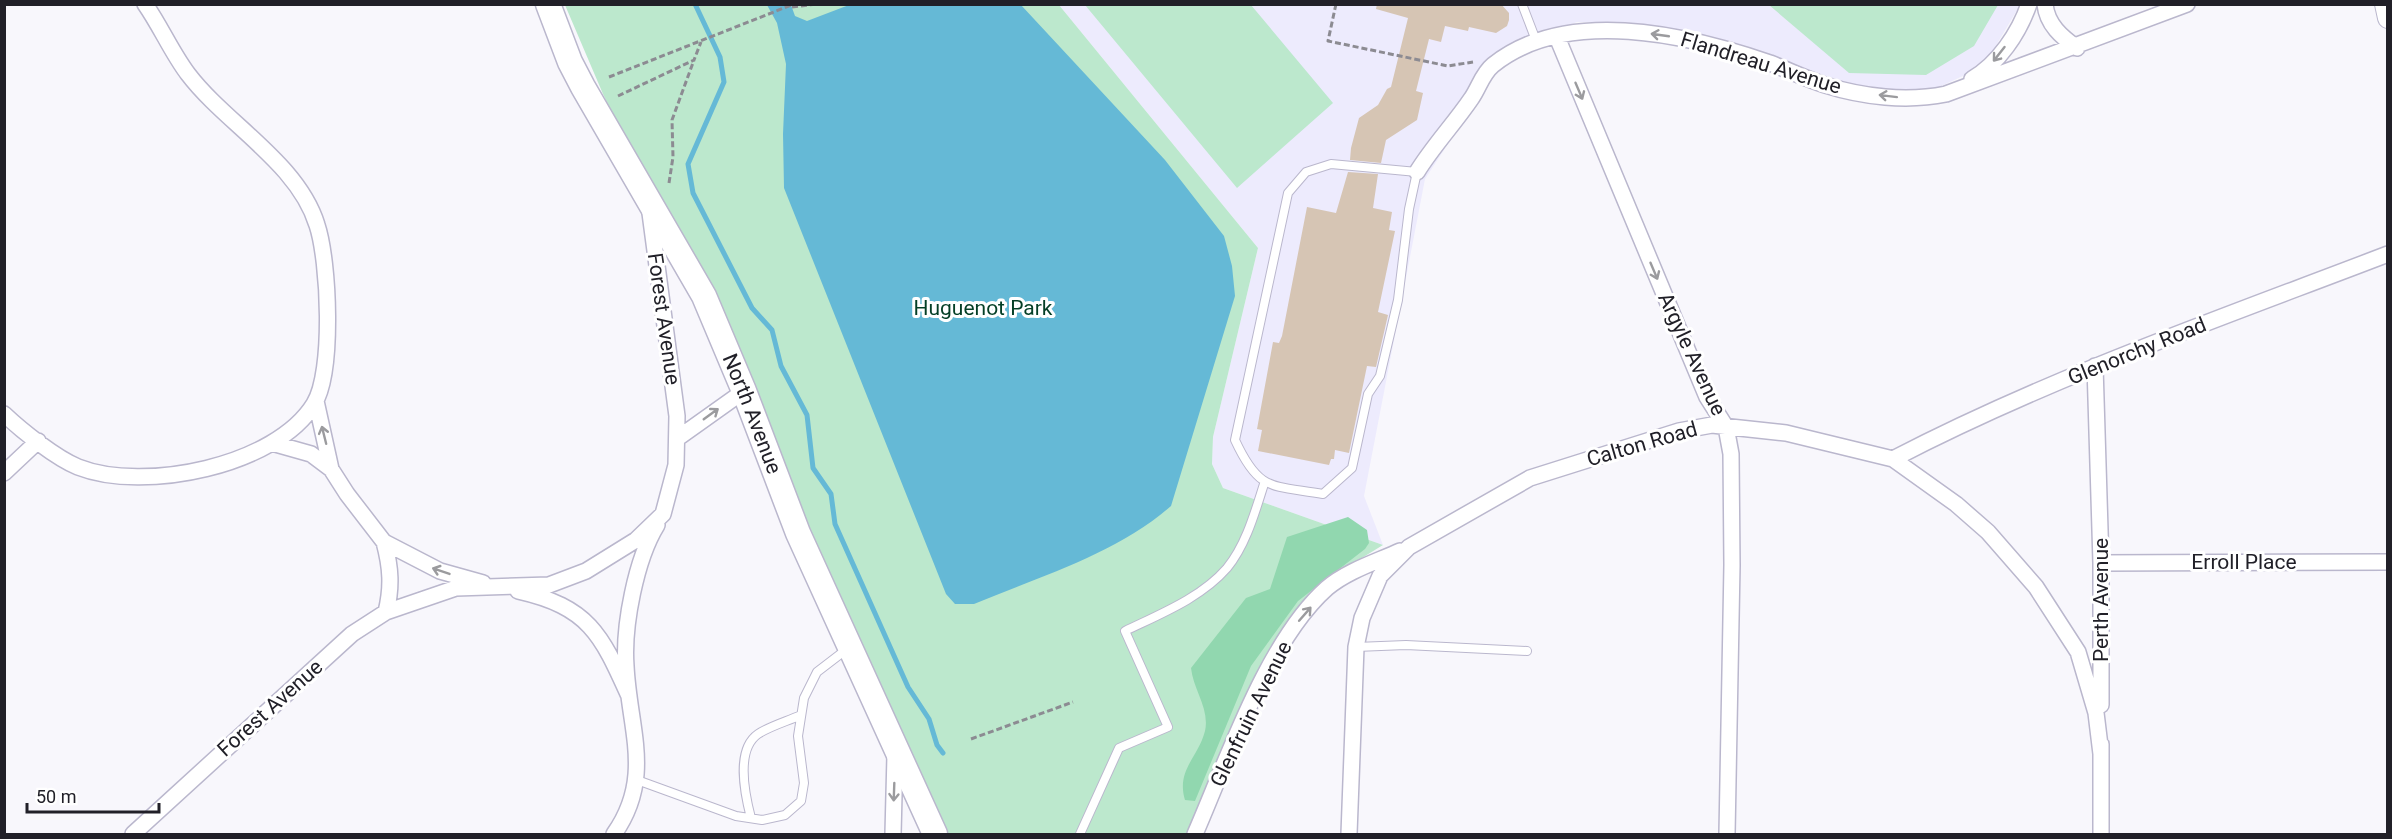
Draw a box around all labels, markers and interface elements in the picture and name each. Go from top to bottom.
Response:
street label: Flandreau Avenue [1678,27,1844,99]
one-way arrow [1651,29,1671,40]
one-way arrow [1993,46,2006,62]
one-way arrow [1574,82,1585,100]
one-way arrow [1879,91,1899,102]
street label: Forest Avenue [643,251,685,387]
one-way arrow [1650,262,1661,280]
street label: Argyle Avenue [1653,289,1731,419]
park label: Huguenot Park [913,296,1053,320]
street label: Glenorchy Road [2064,312,2210,390]
street label: North Avenue [718,350,786,477]
one-way arrow [702,407,718,420]
street label: Calton Road [1584,417,1700,471]
one-way arrow [317,426,329,445]
street label: Perth Avenue [2089,538,2113,662]
street label: Erroll Place [2191,550,2297,574]
one-way arrow [432,564,451,575]
one-way arrow [1298,607,1312,622]
street label: Glenfruin Avenue [1205,637,1297,791]
street label: Forest Avenue [213,655,327,761]
scale bar [27,776,159,814]
one-way arrow [888,781,900,801]
text: 50 m [36,786,76,807]

